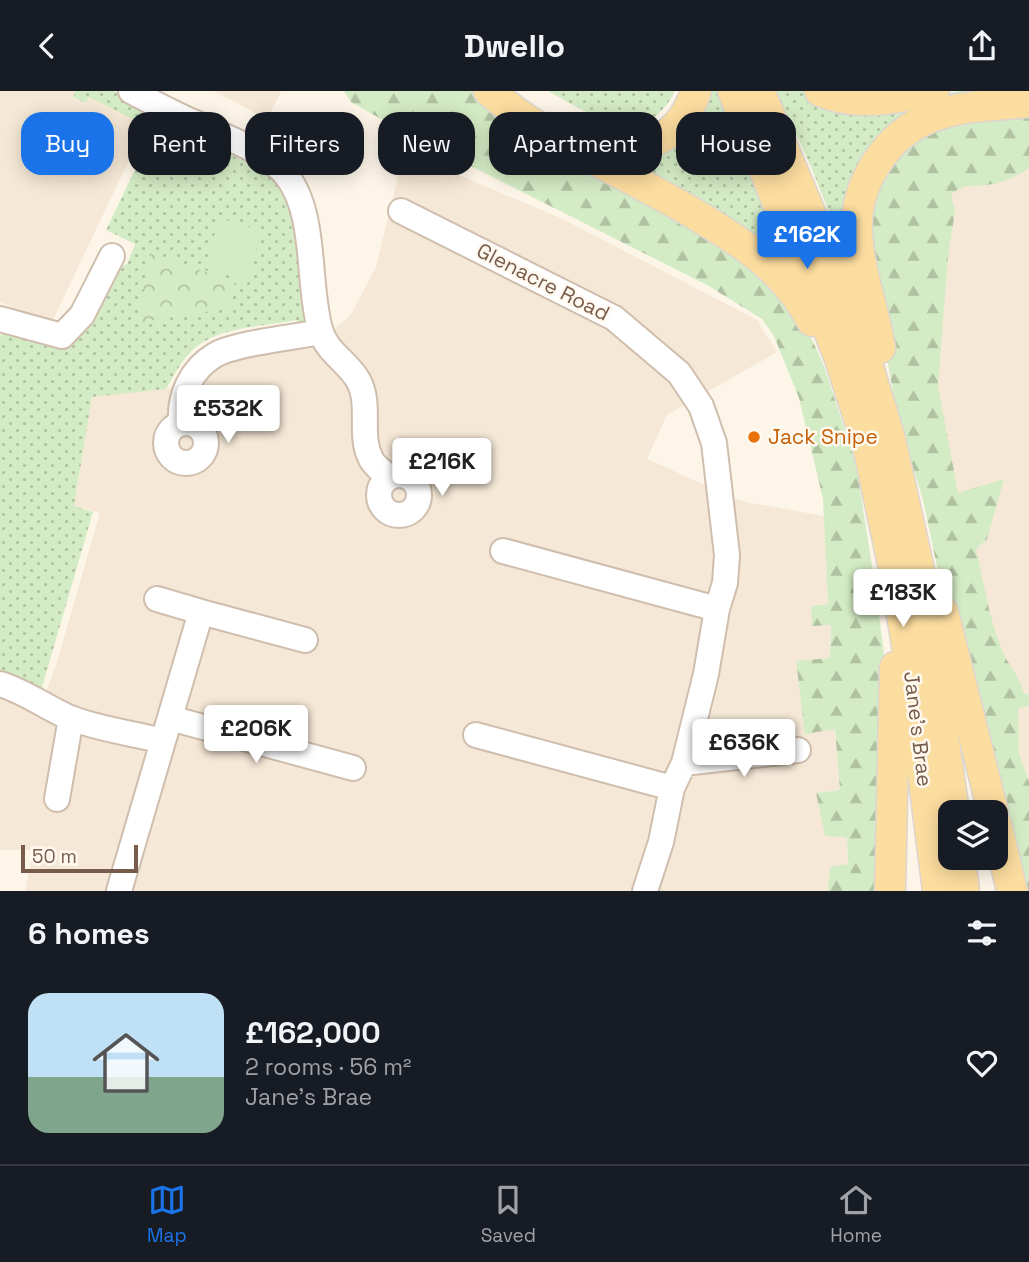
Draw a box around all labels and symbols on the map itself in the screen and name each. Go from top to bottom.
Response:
pin: £162K [758,211,856,271]
street label: Glenacre Road [472,236,614,327]
pin: £532K [179,385,277,445]
place label: Jack Snipe [768,423,878,450]
marker: Jack Snipe [746,429,762,445]
pin: £216K [393,439,491,498]
pin: £183K [854,569,952,629]
street label: Jane's Brae [898,670,939,788]
pin: £206K [207,705,305,765]
pin: £636K [695,719,793,779]
scale bar [21,842,138,874]

